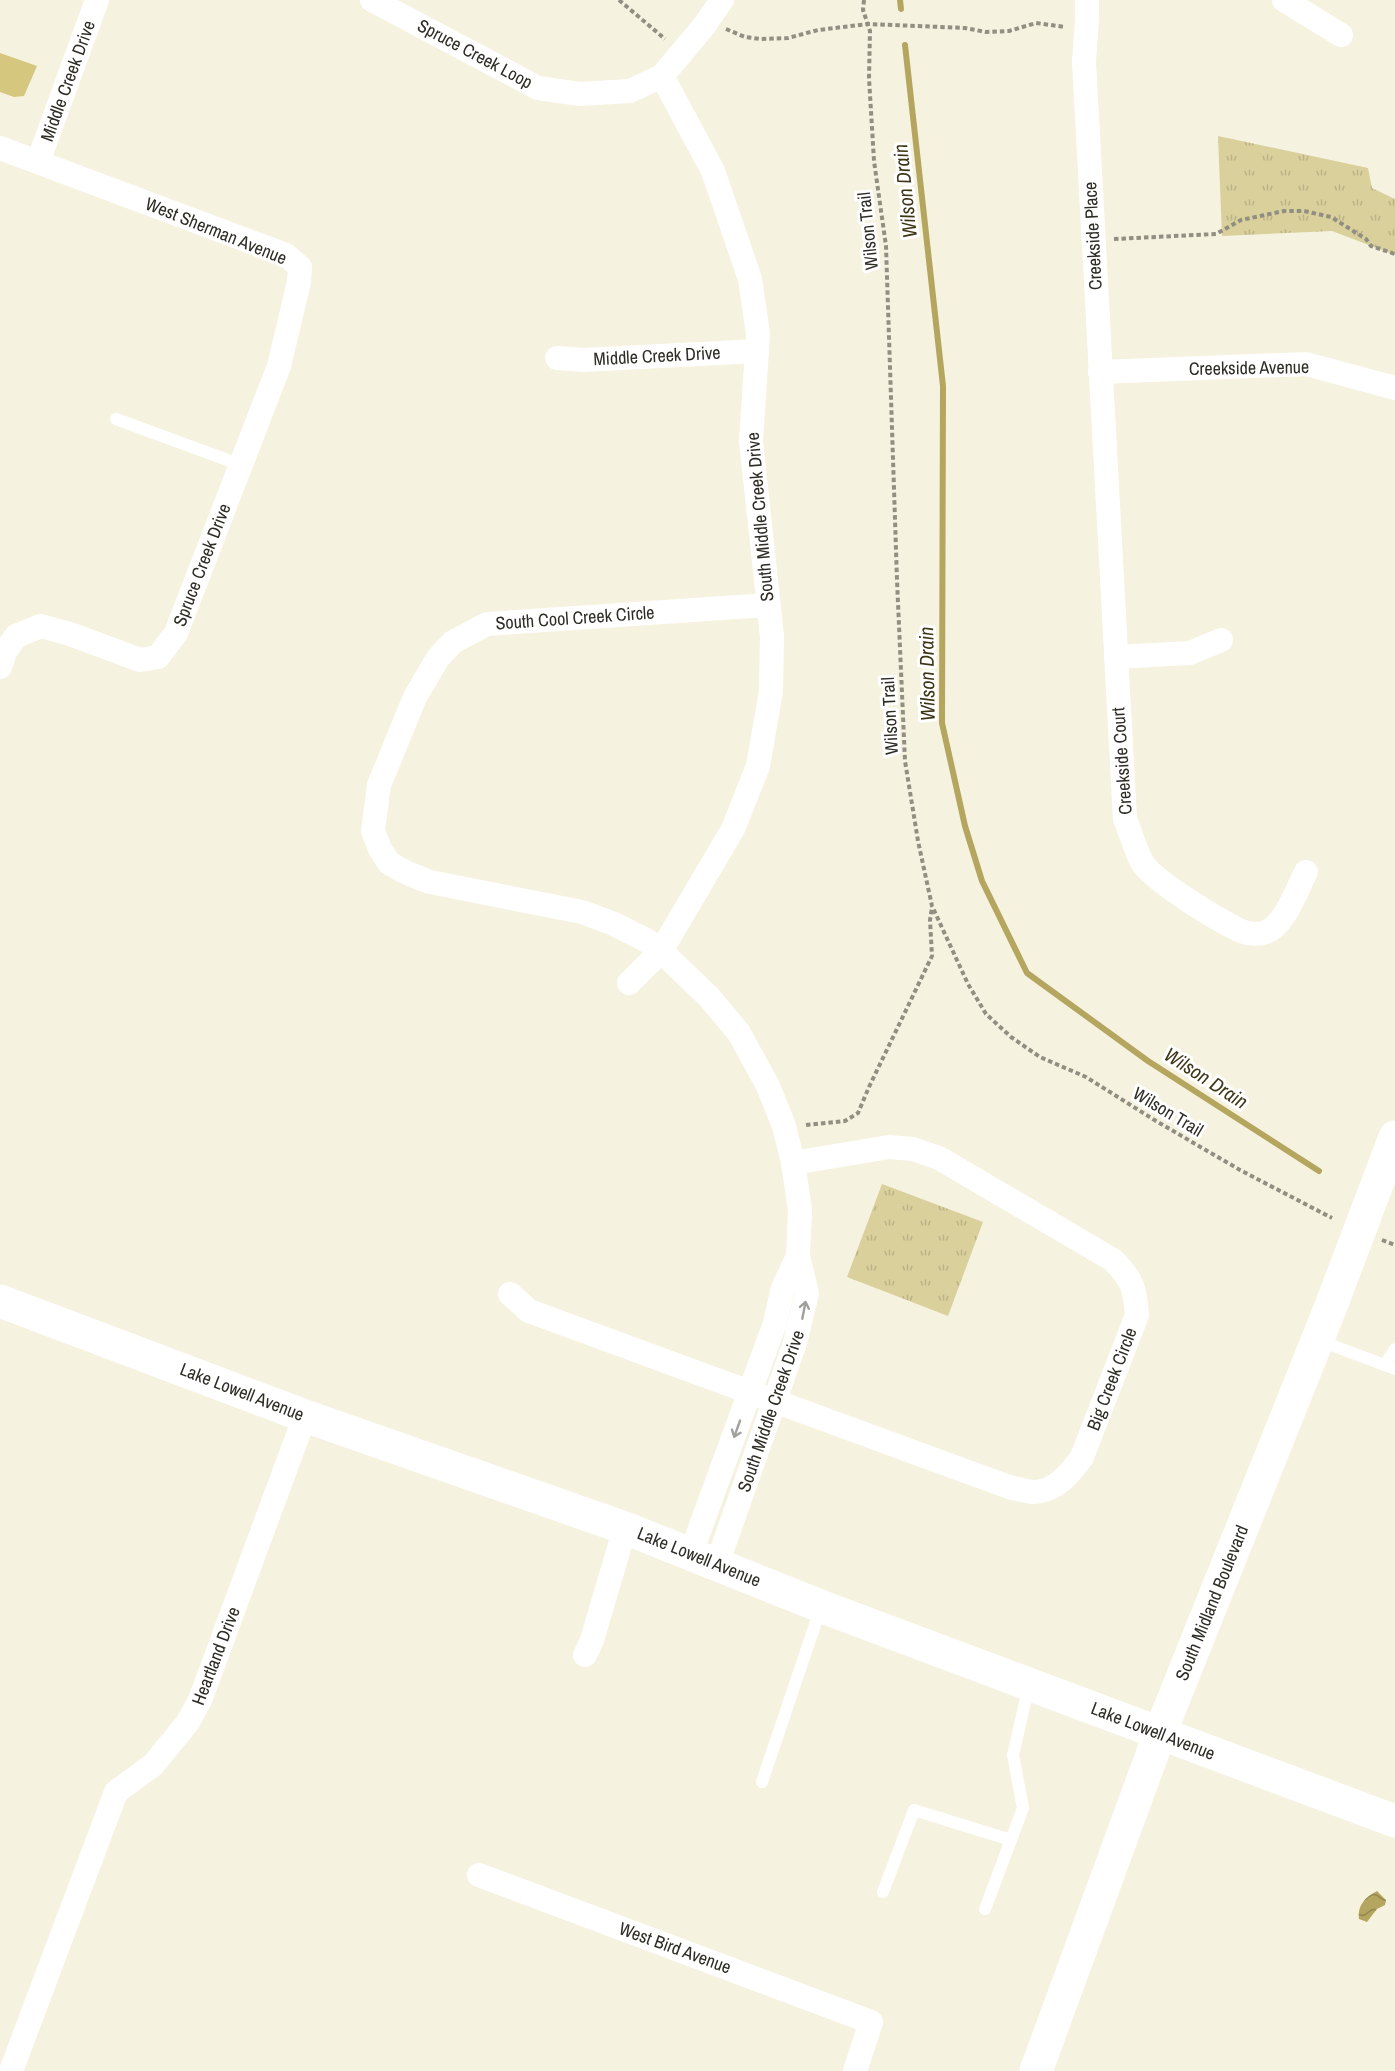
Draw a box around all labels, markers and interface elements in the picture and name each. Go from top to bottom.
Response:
street label: Spruce Creek Loop [413,13,537,94]
street label: Middle Creek Drive [34,17,101,145]
water label: Wilson Drain [886,143,923,239]
street label: Creekside Place [1077,181,1108,291]
street label: West Sherman Avenue [142,191,291,270]
street label: Wilson Trail [851,191,884,271]
street label: Middle Creek Drive [593,340,721,371]
street label: Creekside Avenue [1189,354,1309,381]
street label: South Middle Creek Drive [740,431,779,603]
street label: Spruce Creek Drive [167,500,236,630]
street label: South Cool Creek Circle [495,599,655,636]
water label: Wilson Drain [912,627,941,721]
street label: Wilson Trail [875,676,904,756]
street label: Creekside Court [1105,707,1138,816]
water label: Wilson Drain [1159,1041,1253,1115]
street label: Wilson Trail [1128,1081,1208,1142]
one-way arrow [799,1301,810,1320]
street label: Big Creek Circle [1080,1324,1143,1434]
street label: South Middle Creek Drive [731,1326,810,1495]
street label: Lake Lowell Avenue [177,1356,308,1427]
one-way arrow [731,1419,742,1438]
street label: Lake Lowell Avenue [634,1520,765,1593]
street label: South Midland Boulevard [1169,1521,1254,1684]
street label: Heartland Drive [185,1603,246,1709]
street label: Lake Lowell Avenue [1088,1695,1219,1766]
street label: West Bird Avenue [616,1916,735,1979]

